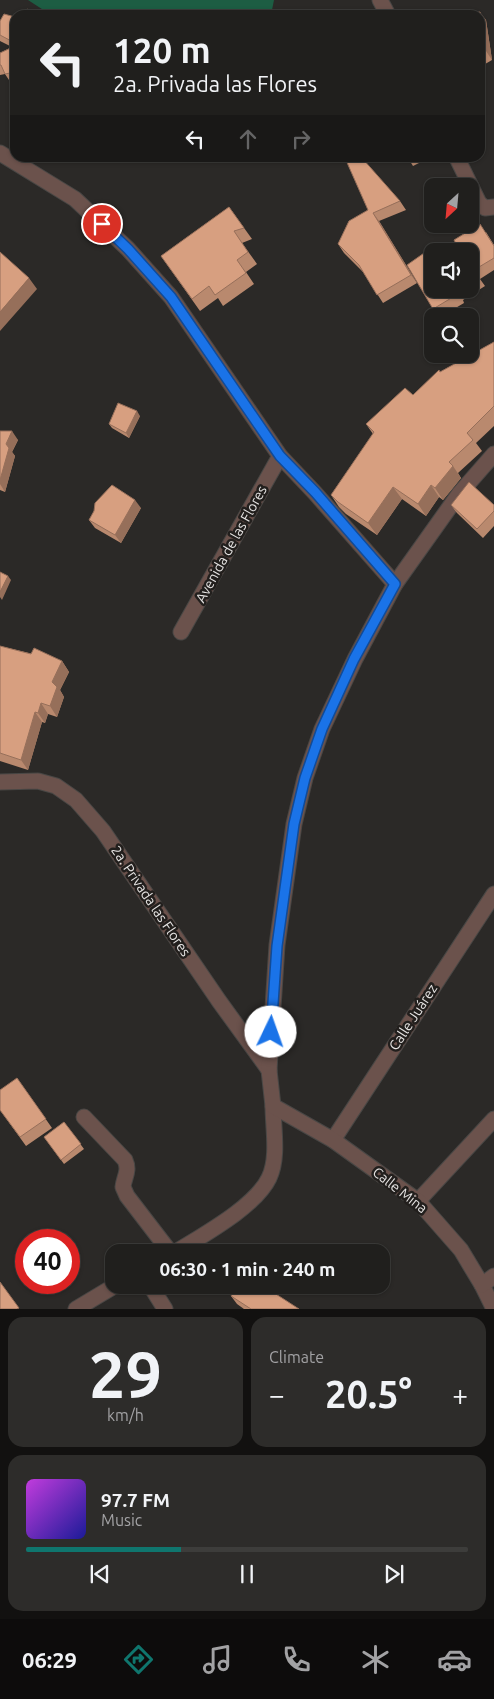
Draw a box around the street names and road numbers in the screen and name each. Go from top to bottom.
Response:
street label: Avenida de las Flores [192,483,270,605]
street label: 2a. Privada las Flores [108,843,194,959]
street label: Calle Juárez [386,981,440,1053]
street label: Calle Mina [370,1164,430,1216]

